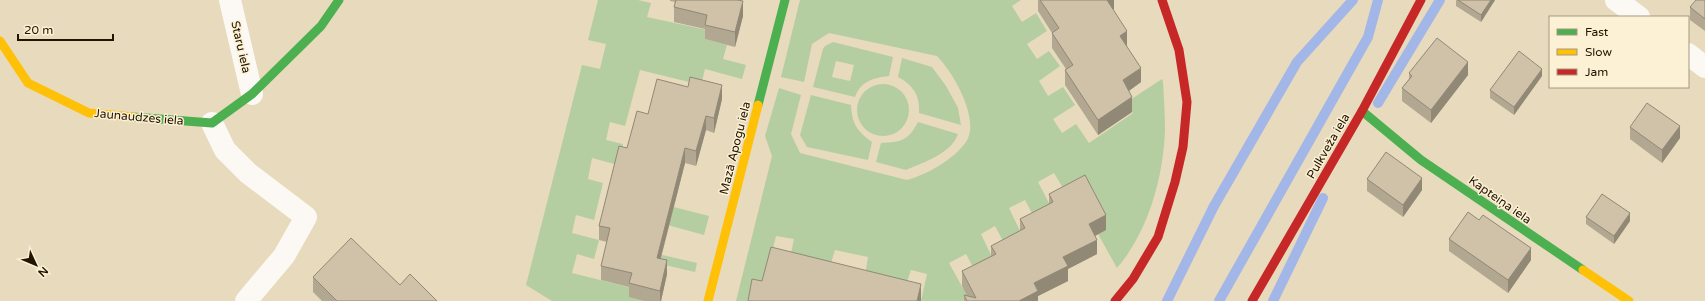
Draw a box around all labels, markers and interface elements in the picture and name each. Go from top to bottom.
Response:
scale bar [18,16,113,42]
legend [1549,16,1689,88]
street label: Staru iela [228,20,254,74]
text: 20 m [24,23,53,37]
text: Fast [1585,25,1609,39]
text: Slow [1585,45,1612,59]
text: Jam [1585,65,1608,79]
street label: Mazā Apogu iela [717,100,753,196]
street label: Jaunaudzes iela [94,106,184,128]
street label: Pulkveža iela [1304,111,1352,181]
street label: Kapteiņa iela [1466,173,1534,227]
north arrow [16,245,56,285]
text: N [35,264,51,279]

